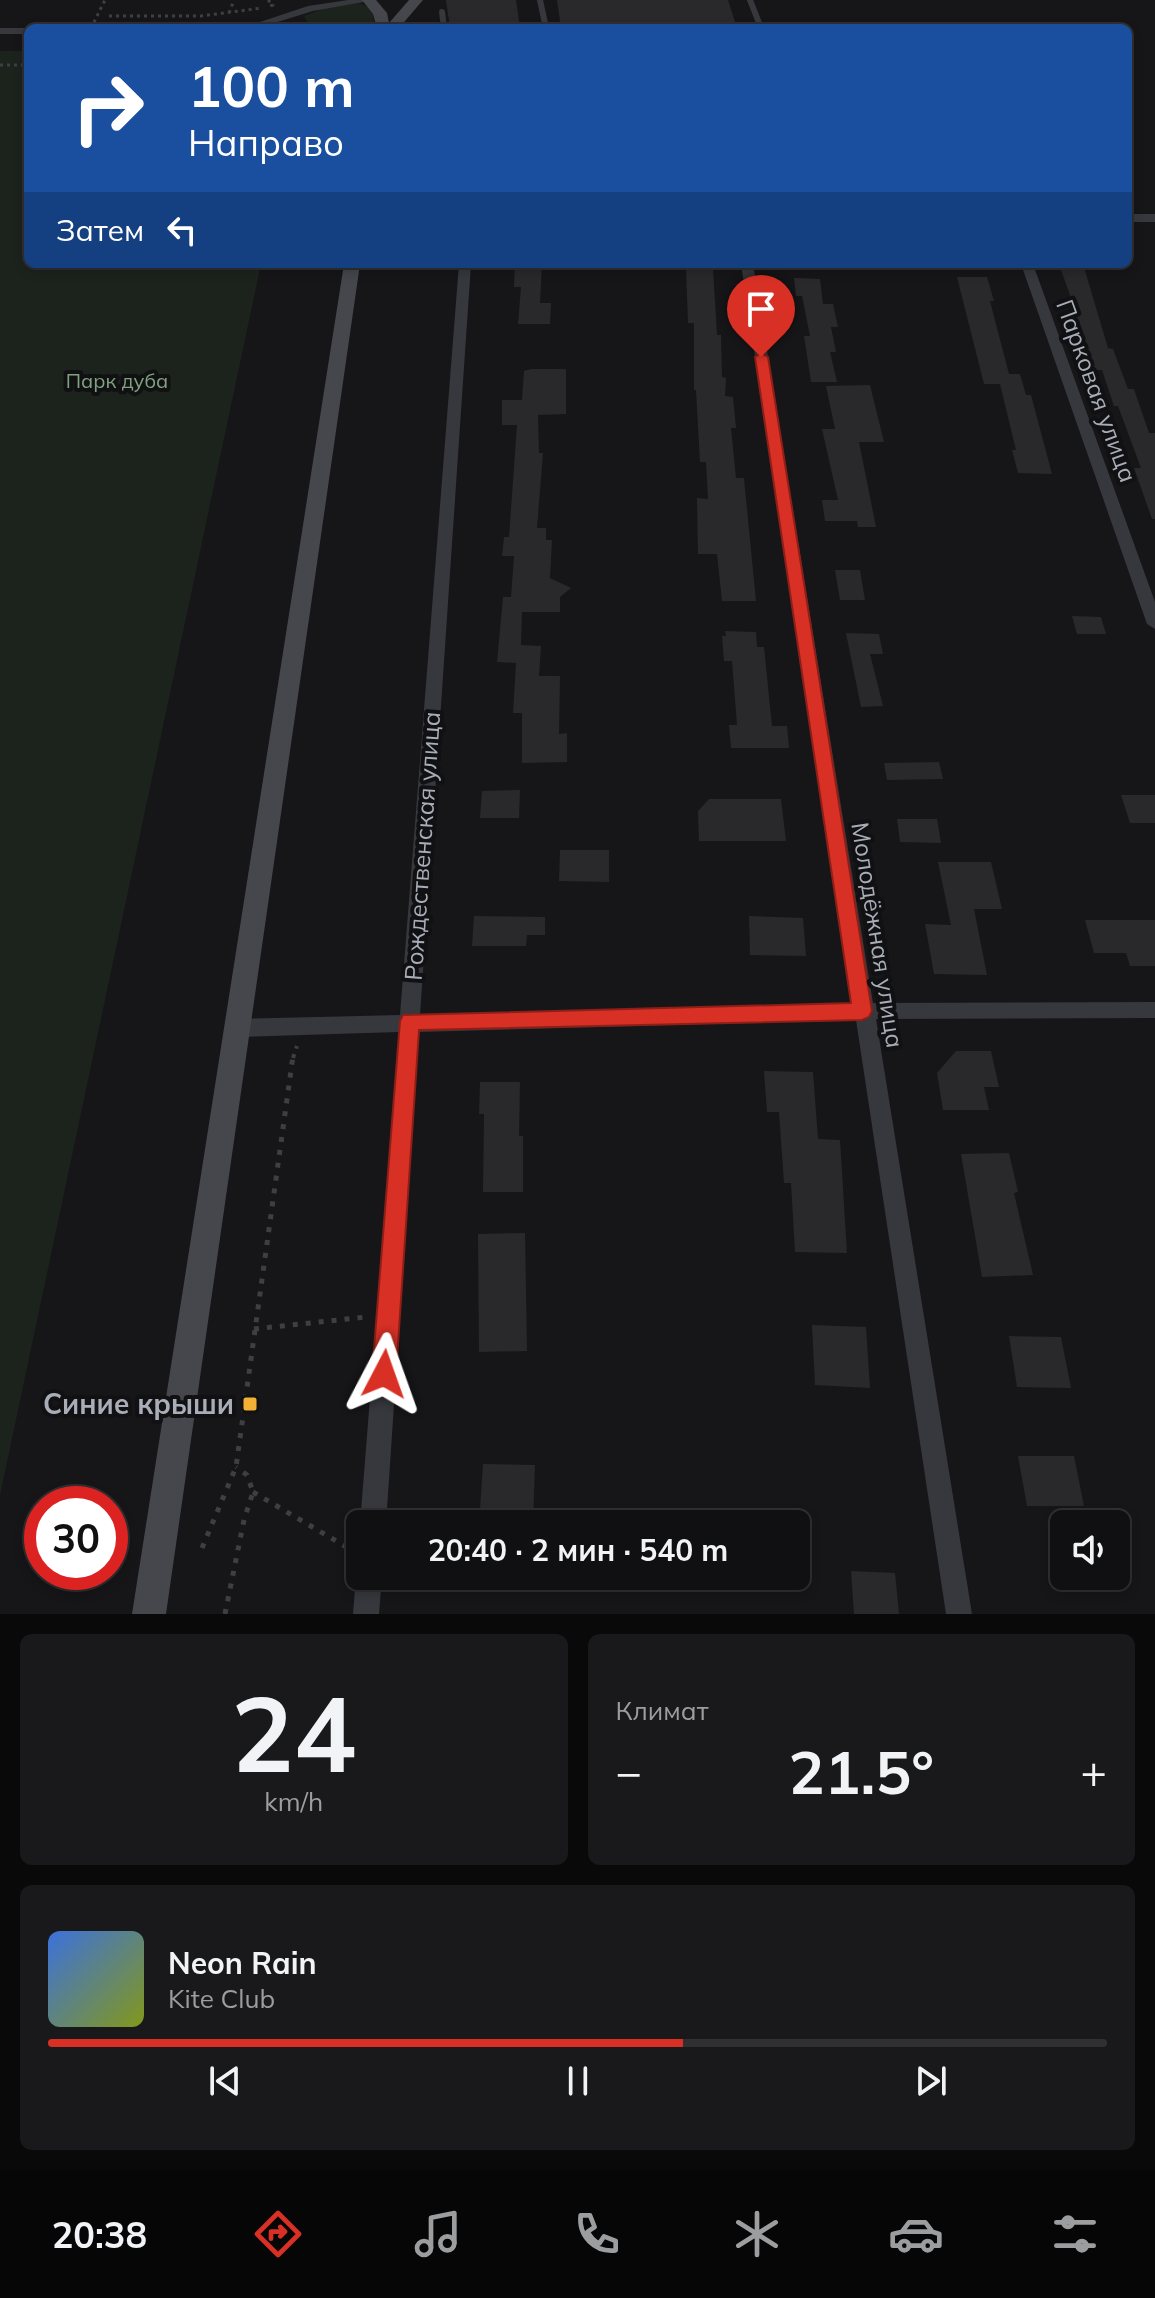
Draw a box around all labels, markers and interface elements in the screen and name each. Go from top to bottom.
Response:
text: 100 m [188,51,355,121]
icon: right [56,56,160,160]
text: Направо [188,120,344,165]
icon: left [160,208,204,252]
text: Затем [56,211,144,249]
pin [727,275,795,357]
icon: arrive [739,287,783,331]
street label: Парковая улица [1050,295,1144,486]
park label: Парк дуба [66,368,168,393]
street label: Рождественская улица [398,710,446,981]
street label: Молодёжная улица [845,820,911,1050]
position arrow [342,1332,426,1416]
place label: Синие крыши [43,1386,234,1421]
marker: Синие крыши [241,1395,259,1413]
speed limit sign: 30 [24,1486,128,1590]
map controls [1050,1510,1130,1590]
button: sound [1050,1510,1130,1590]
text: 20:40 · 2 мин · 540 m [428,1531,728,1569]
text: 24 [231,1667,356,1798]
text: Климат [616,1694,709,1727]
text: 21.5° [788,1734,934,1809]
text: − [616,1744,642,1799]
text: + [1081,1744,1107,1799]
text: km/h [264,1785,323,1818]
text: Neon Rain [168,1944,317,1982]
text: Kite Club [168,1982,275,2015]
icon: previous [203,2059,247,2103]
icon: pause [556,2059,600,2103]
icon: next [909,2059,953,2103]
icon: directions [250,2206,306,2262]
icon: music [410,2206,466,2262]
icon: phone [569,2206,625,2262]
icon: climate [729,2206,785,2262]
icon: car [888,2206,944,2262]
icon: filters [1047,2206,1103,2262]
text: 20:38 [52,2212,147,2257]

